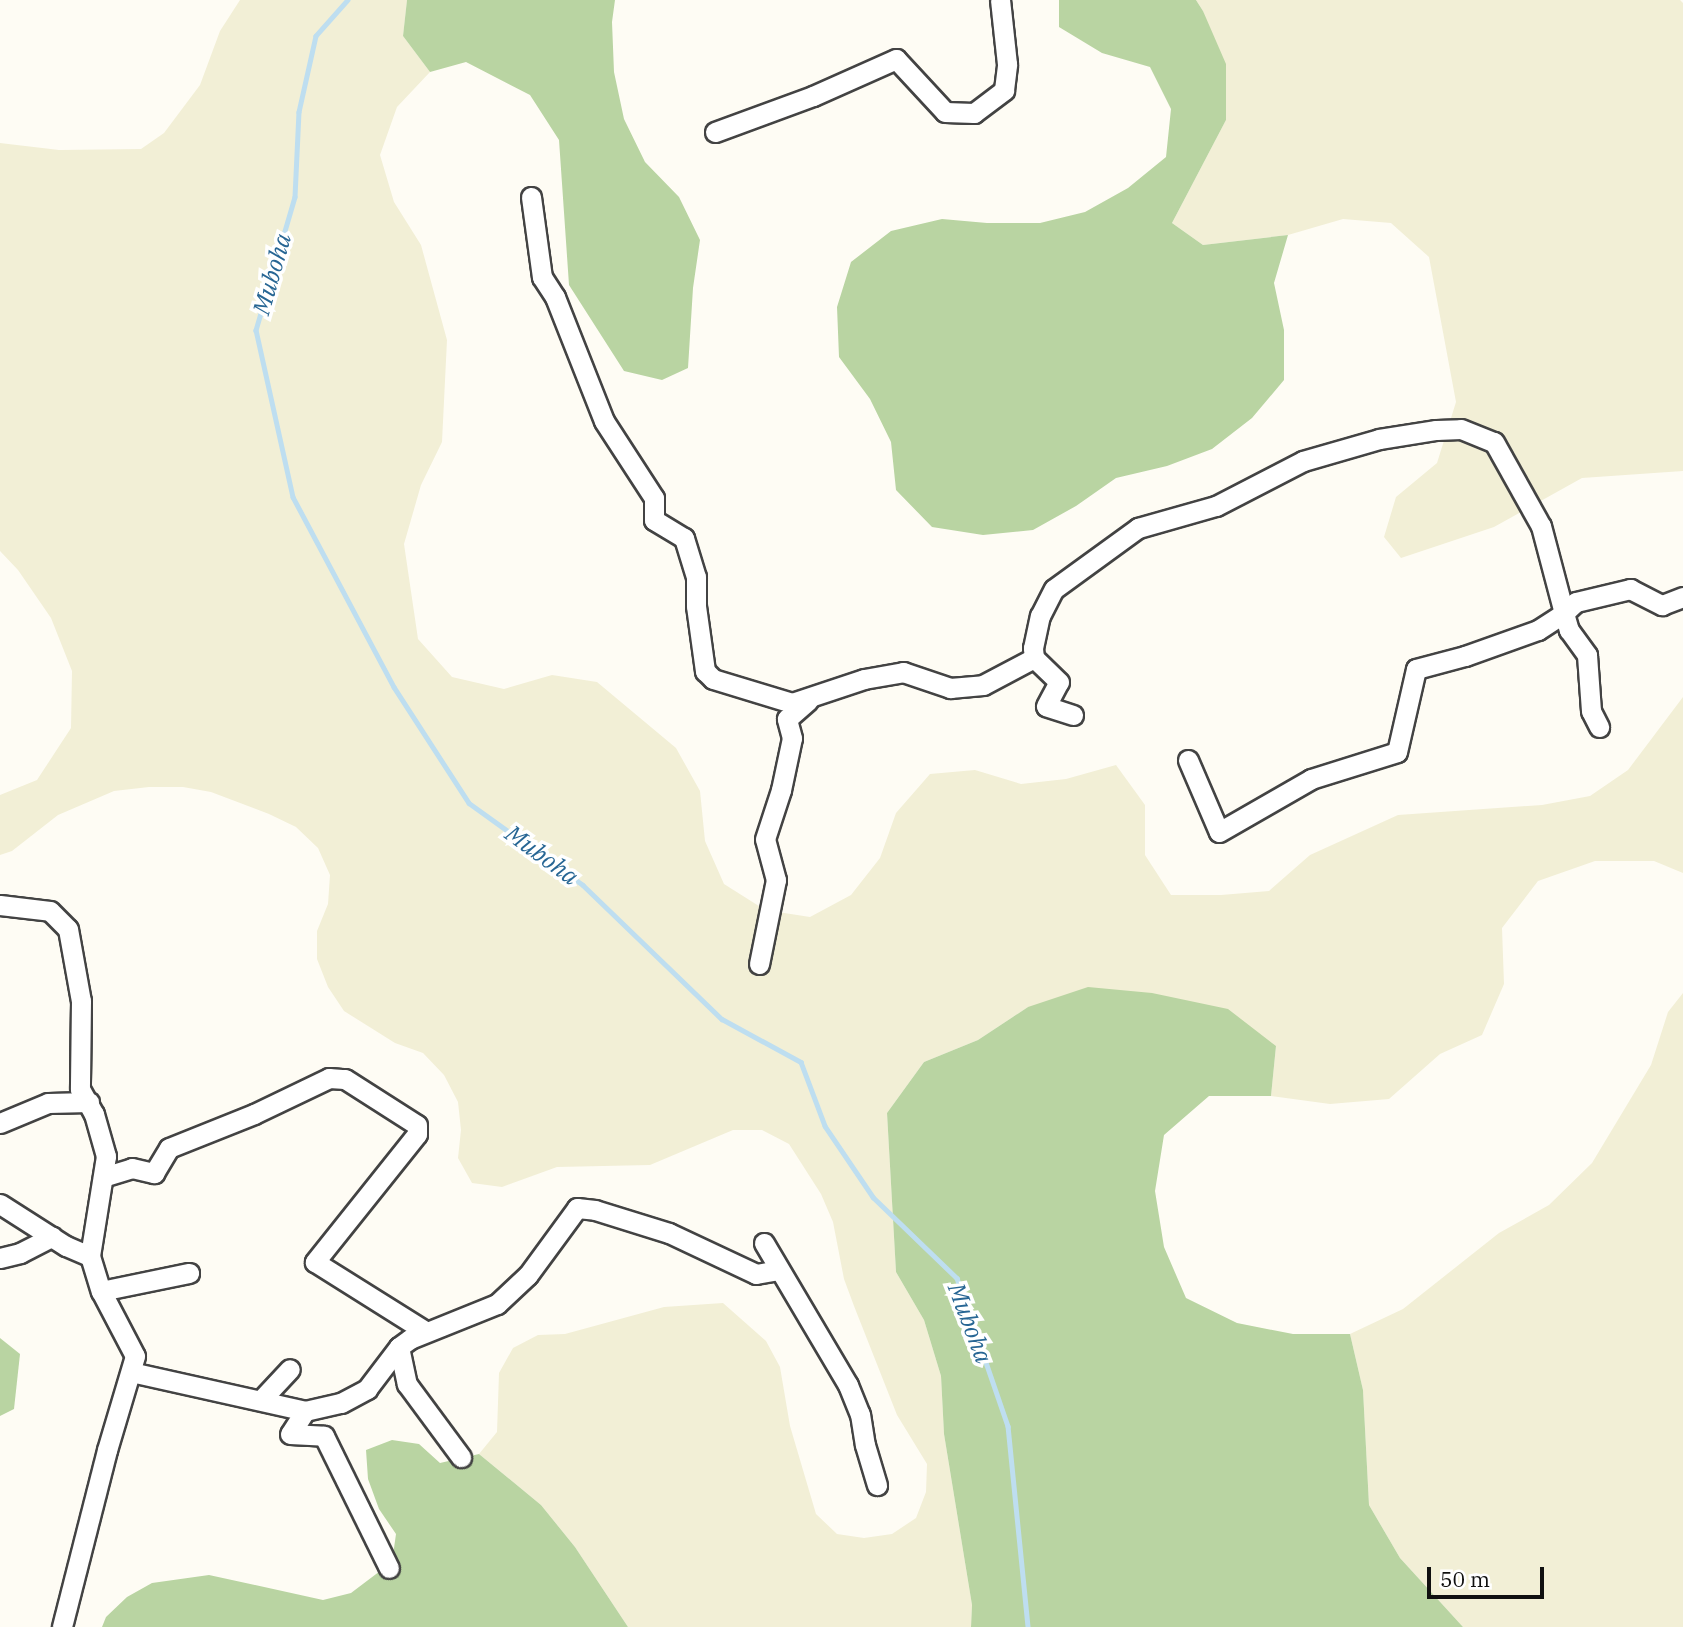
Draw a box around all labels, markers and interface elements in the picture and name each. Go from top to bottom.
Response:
water label: Muboha [247,230,297,318]
water label: Muboha [500,819,584,891]
water label: Muboha [942,1279,998,1367]
scale bar [1431,1554,1548,1598]
text: 50 m [1440,1565,1490,1593]

